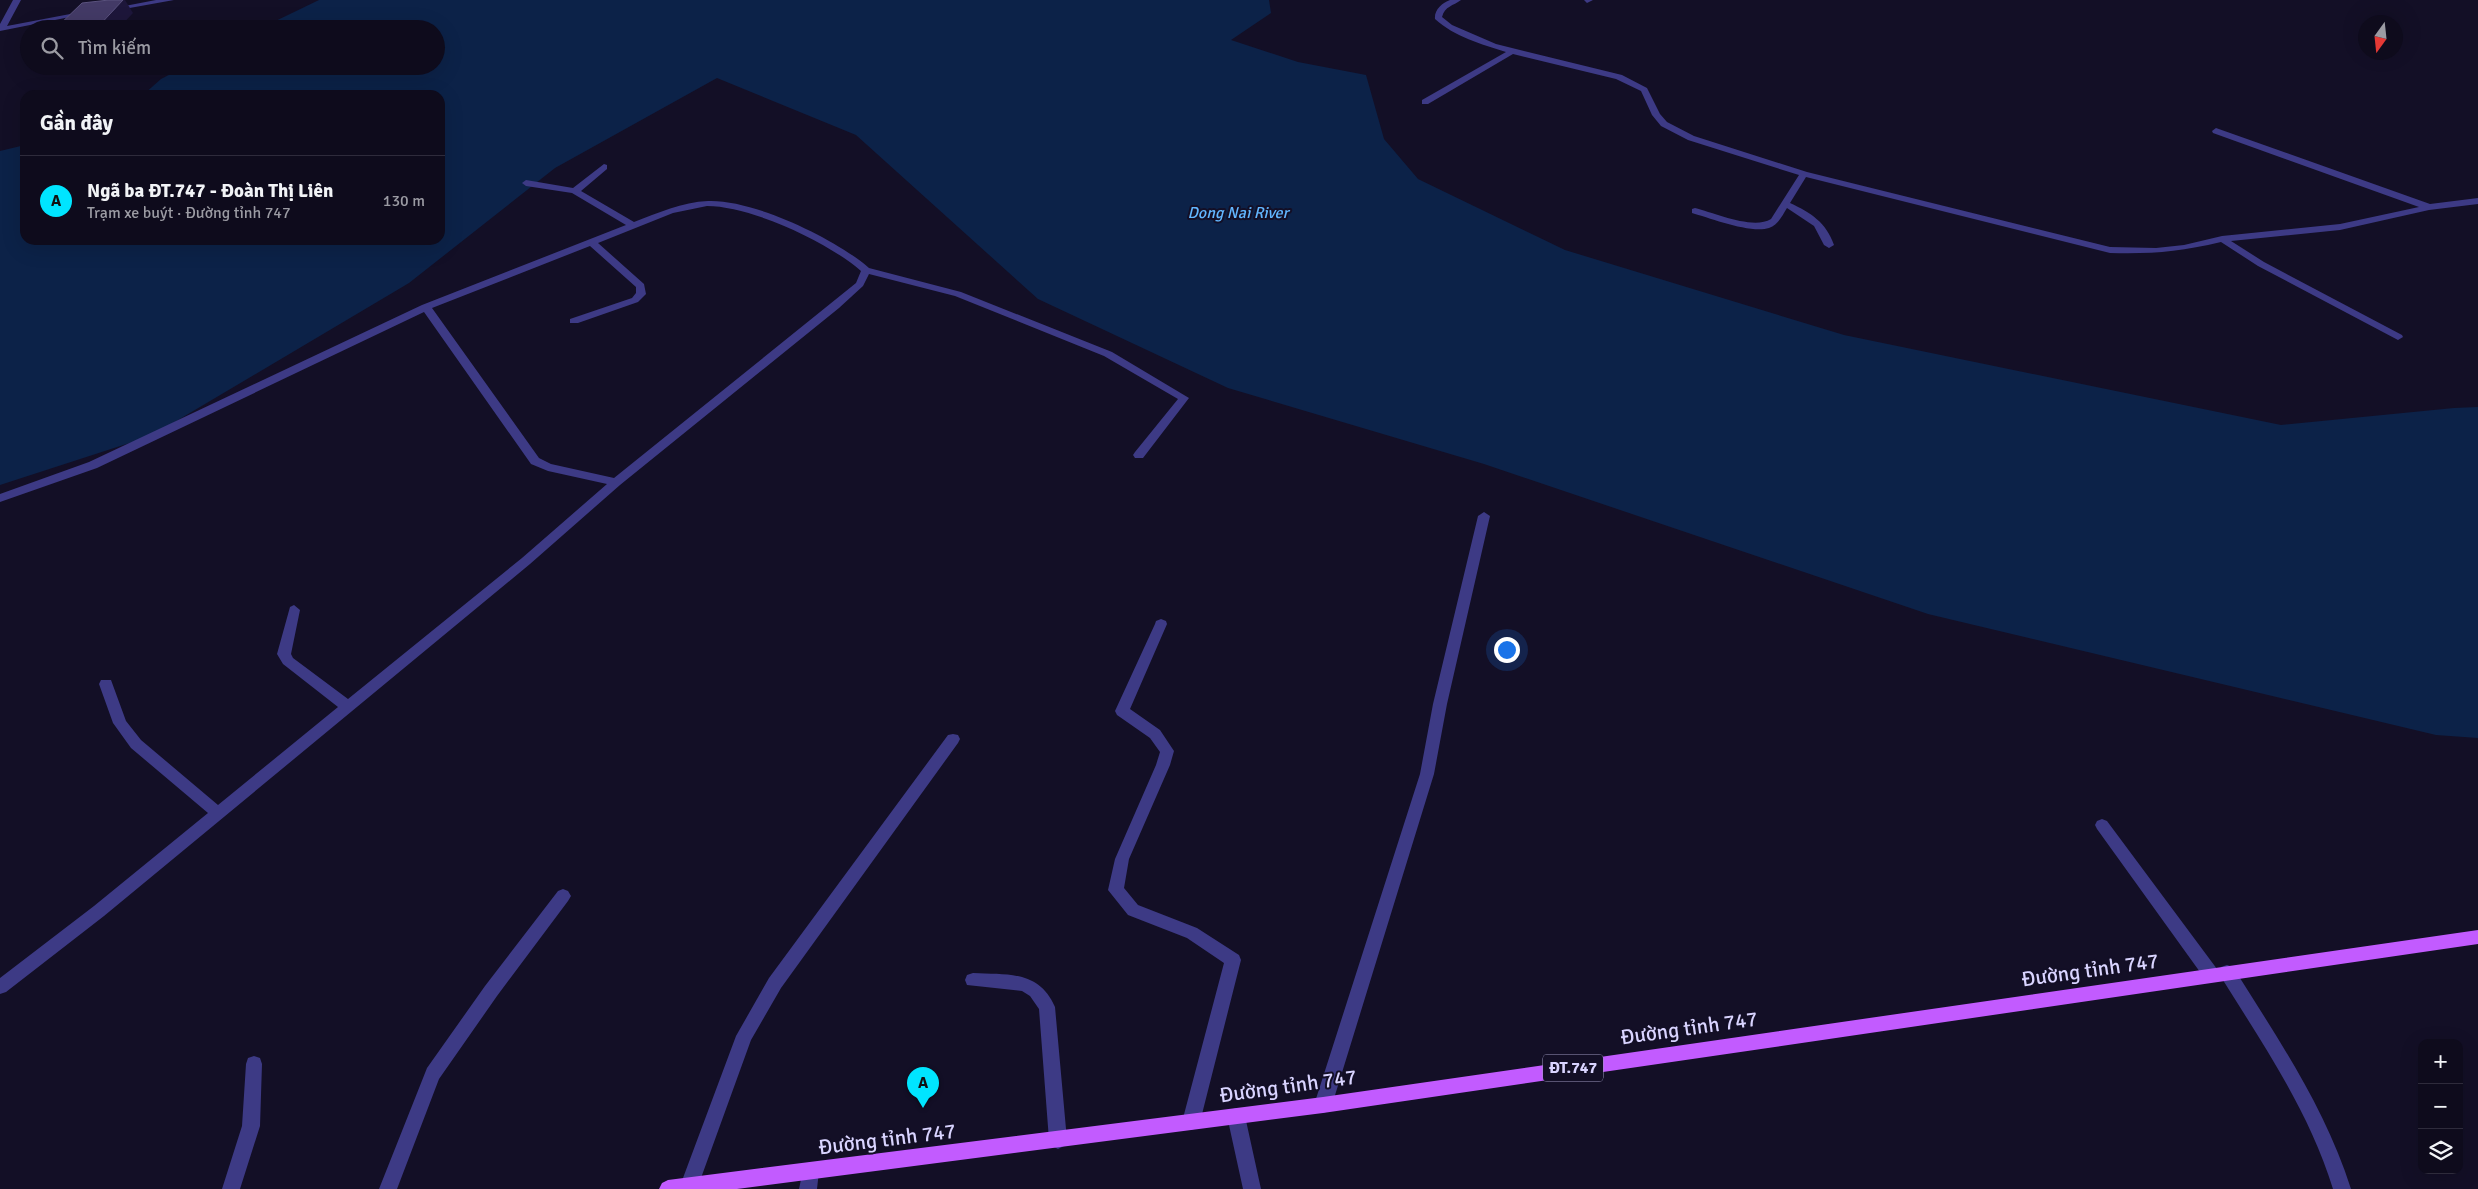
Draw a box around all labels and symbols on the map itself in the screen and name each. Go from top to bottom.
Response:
north arrow [2358,15,2403,60]
water label: Dong Nai River [1187,203,1291,223]
your location [1494,637,1520,663]
street label: Đường tỉnh 747 [2020,947,2160,993]
street label: Đường tỉnh 747 [1619,1005,1759,1051]
road number: ĐT.747 [1543,1054,1603,1082]
street label: Đường tỉnh 747 [1218,1063,1358,1109]
pin: A [907,1067,939,1108]
street label: Đường tỉnh 747 [817,1118,957,1160]

